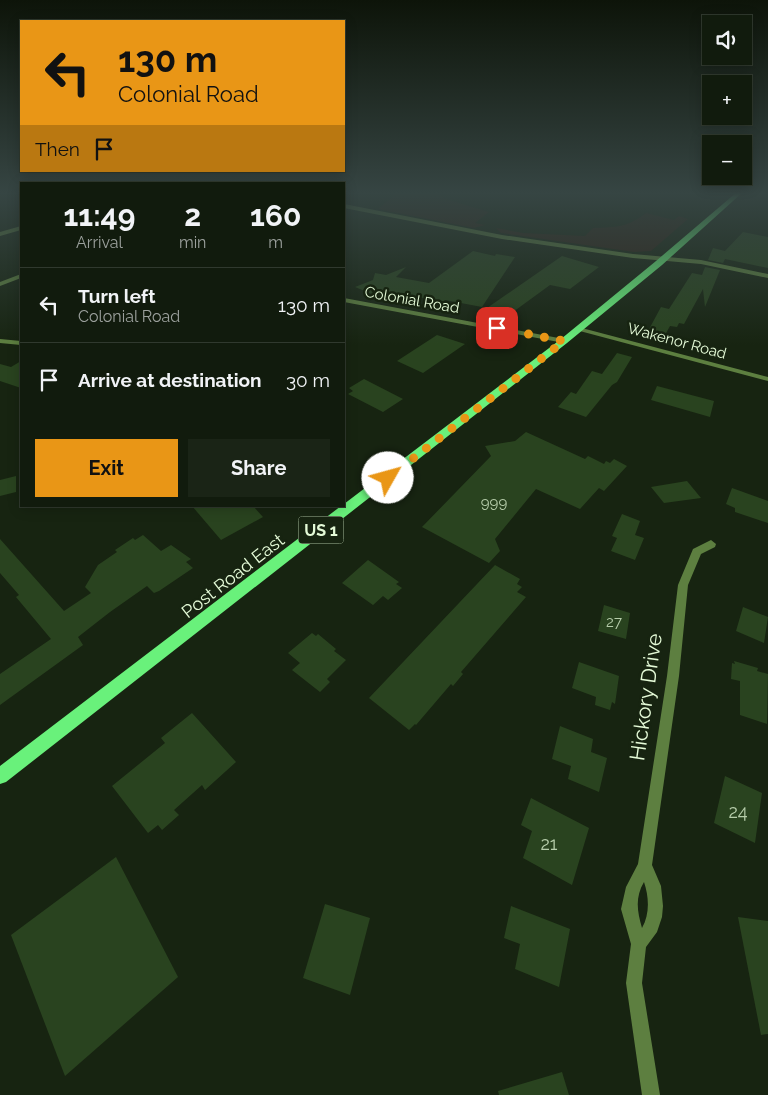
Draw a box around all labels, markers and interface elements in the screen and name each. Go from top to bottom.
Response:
map controls [702,15,752,185]
button: sound [702,15,752,65]
text: 130 m [118,39,217,80]
icon: left [35,40,100,105]
button: + [702,75,752,125]
text: Colonial Road [118,81,259,107]
icon: arrive [90,135,118,163]
button: − [702,135,752,185]
text: Then [35,138,80,160]
text: 11:49 [64,198,135,233]
text: 2 [184,198,201,233]
text: 160 [250,198,301,233]
text: Arrival [76,233,123,252]
text: min [179,233,206,252]
text: m [268,233,283,252]
street label: Colonial Road [363,283,461,317]
text: Turn left [78,285,155,307]
icon: left [35,291,63,319]
text: 130 m [278,294,330,316]
text: Colonial Road [78,307,180,326]
pin [476,307,518,349]
icon: arrive [483,314,511,342]
street label: Wakenor Road [625,319,729,363]
icon: arrive [35,366,63,394]
text: Arrive at destination [78,369,262,391]
text: 30 m [286,369,330,391]
button: Exit [35,439,178,497]
button: Share [188,439,330,497]
position arrow [361,451,413,503]
house number: 999 [481,494,507,512]
road number: US 1 [298,516,344,544]
street label: Post Road East [177,529,288,622]
house number: 27 [606,613,622,631]
street label: Hickory Drive [624,632,667,762]
house number: 24 [728,801,748,822]
house number: 21 [540,833,558,854]

